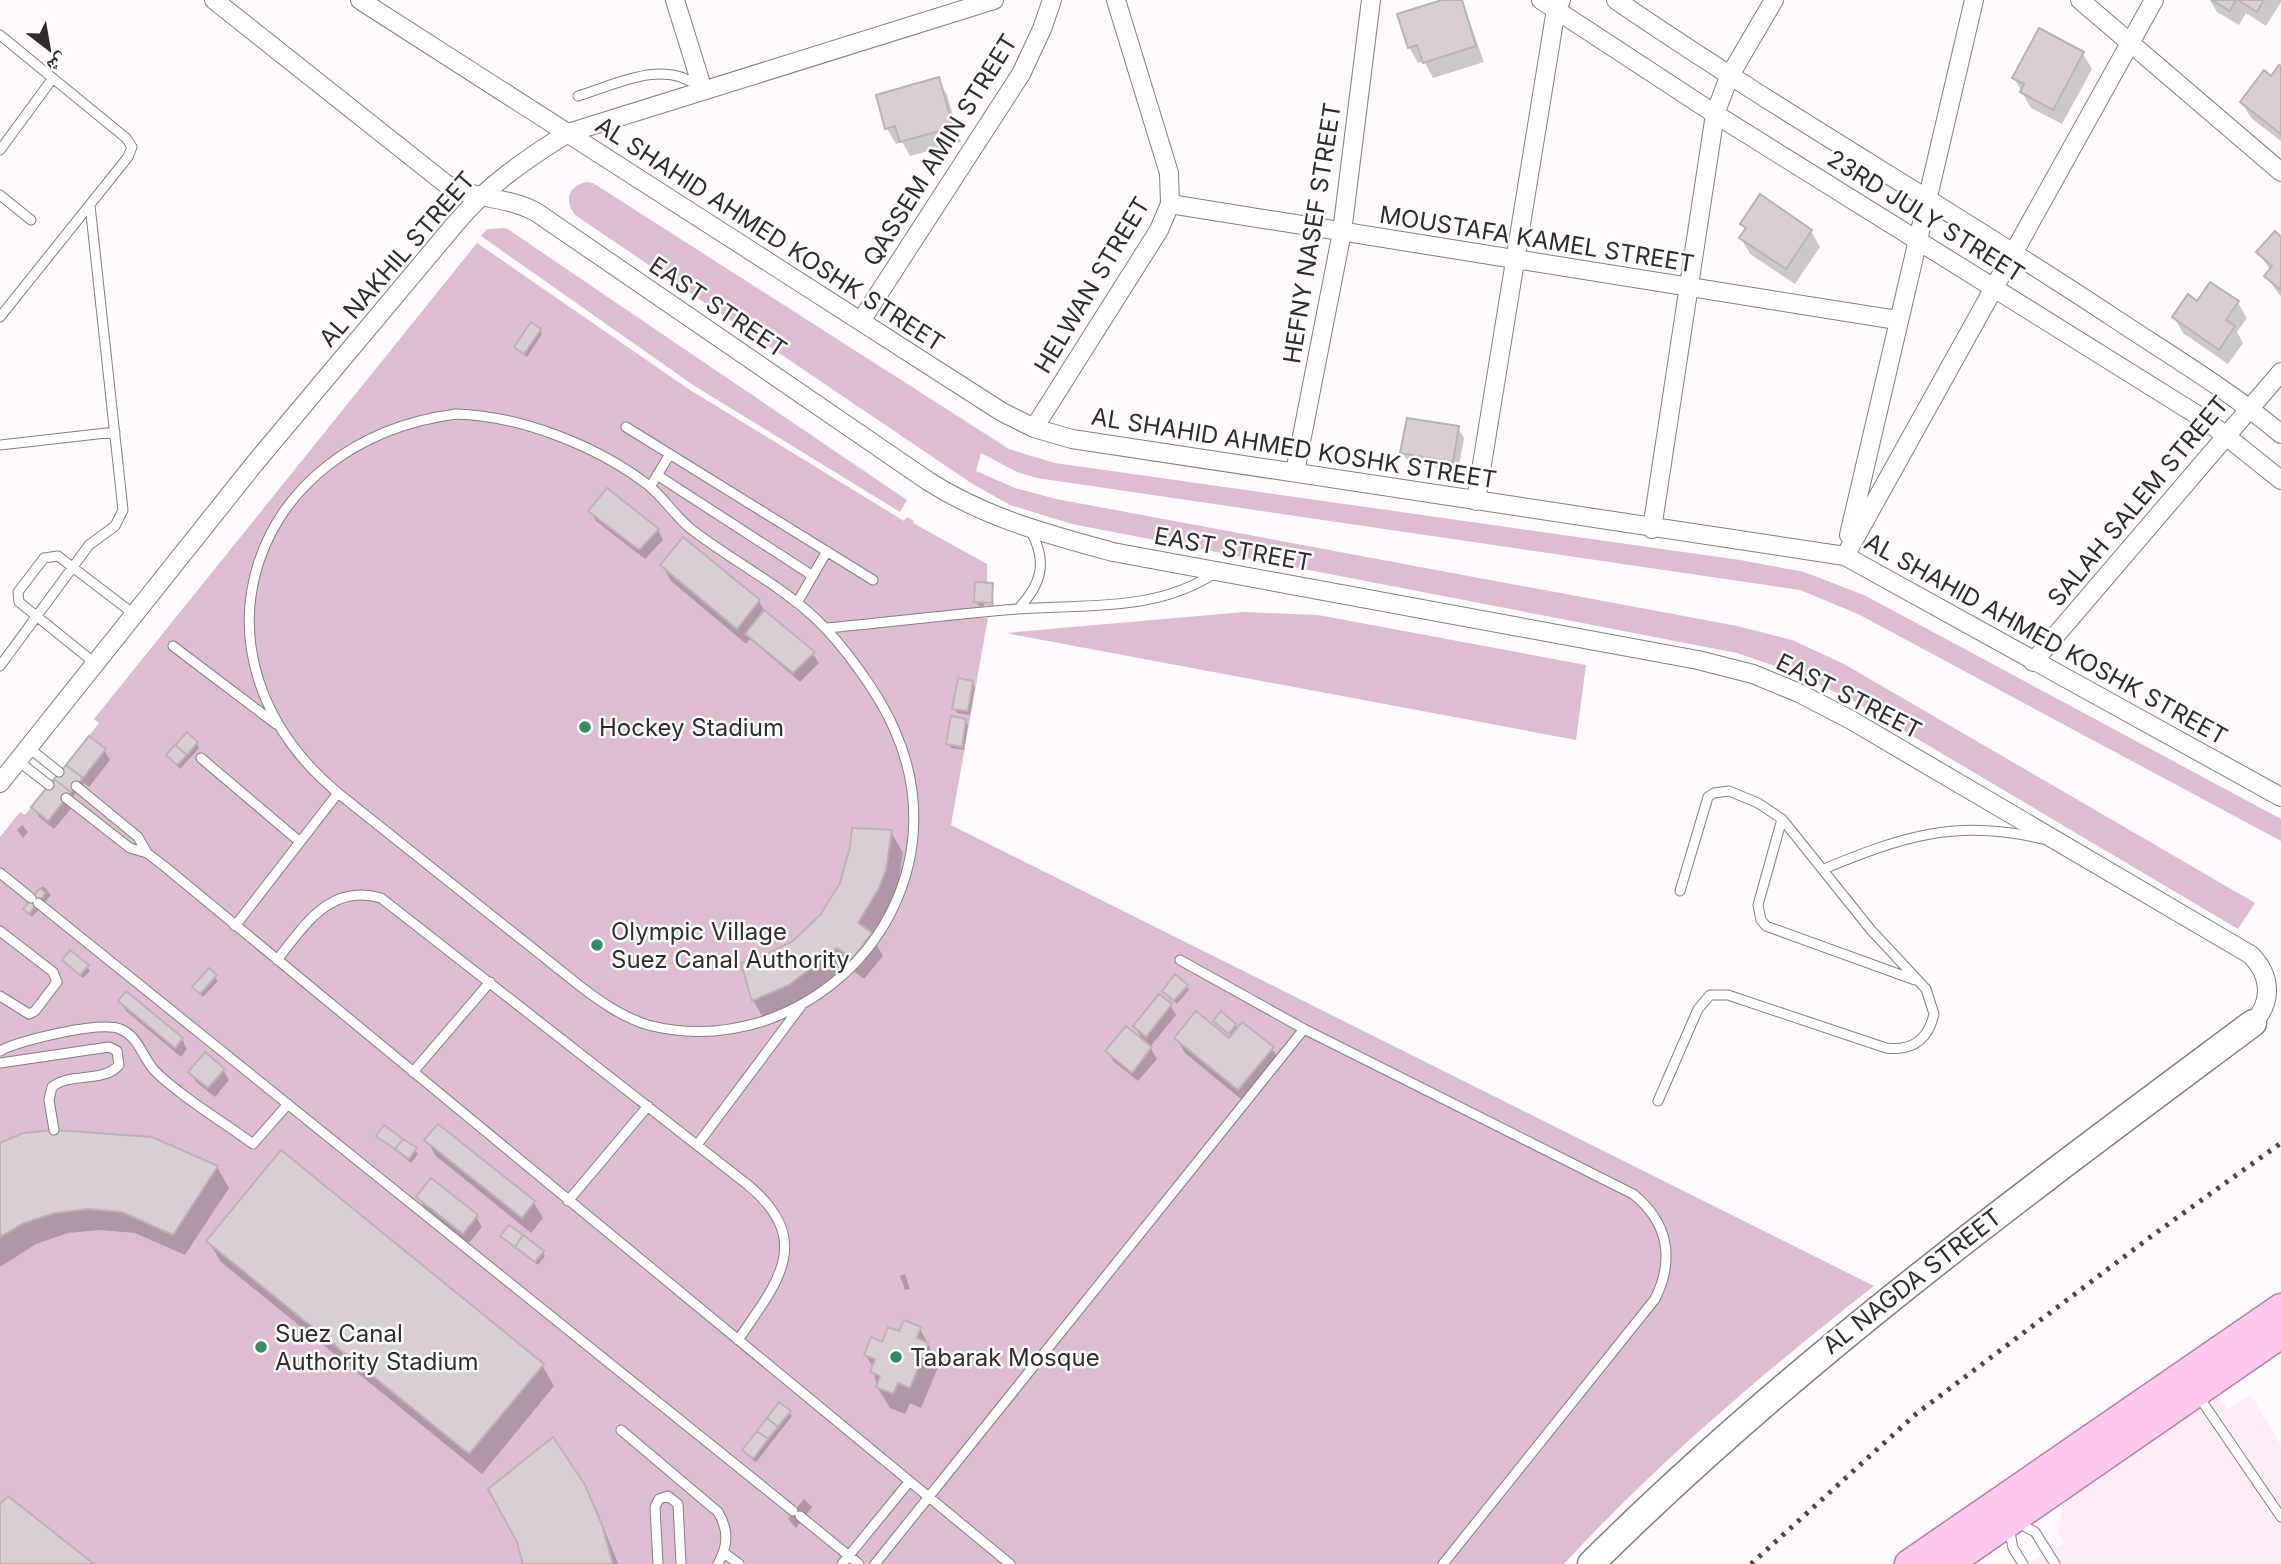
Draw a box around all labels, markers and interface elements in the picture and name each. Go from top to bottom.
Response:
north arrow [14,14,84,84]
street label: QASSEM AMIN STREET [857,29,1023,271]
text: ش [43,48,72,78]
street label: HEFNY NASEF STREET [1277,101,1347,365]
street label: AL SHAHID AHMED KOSHK STREET [590,110,950,358]
street label: 23RD JULY STREET [1822,144,2030,288]
street label: AL NAKHIL STREET [313,165,481,353]
street label: HELWAN STREET [1028,192,1156,378]
street label: MOUSTAFA KAMEL STREET [1377,200,1697,278]
street label: EAST STREET [644,250,792,364]
street label: SALAH SALEM STREET [2041,390,2235,612]
street label: AL SHAHID AHMED KOSHK STREET [1089,402,1499,494]
street label: EAST STREET [1152,521,1314,577]
street label: AL SHAHID AHMED KOSHK STREET [1860,527,2232,751]
street label: EAST STREET [1771,647,1927,745]
place label: Hockey Stadium [599,713,784,742]
marker: Hockey Stadium [577,719,593,735]
place label: Olympic Village Suez Canal Authority [611,917,850,974]
marker: Olympic Village Suez Canal Authority [589,937,605,953]
street label: AL NAGDA STREET [1817,1202,2007,1360]
place label: Suez Canal Authority Stadium [275,1319,479,1376]
marker: Suez Canal Authority Stadium [253,1339,269,1355]
place label: Tabarak Mosque [910,1343,1100,1372]
marker: Tabarak Mosque [888,1349,904,1365]

